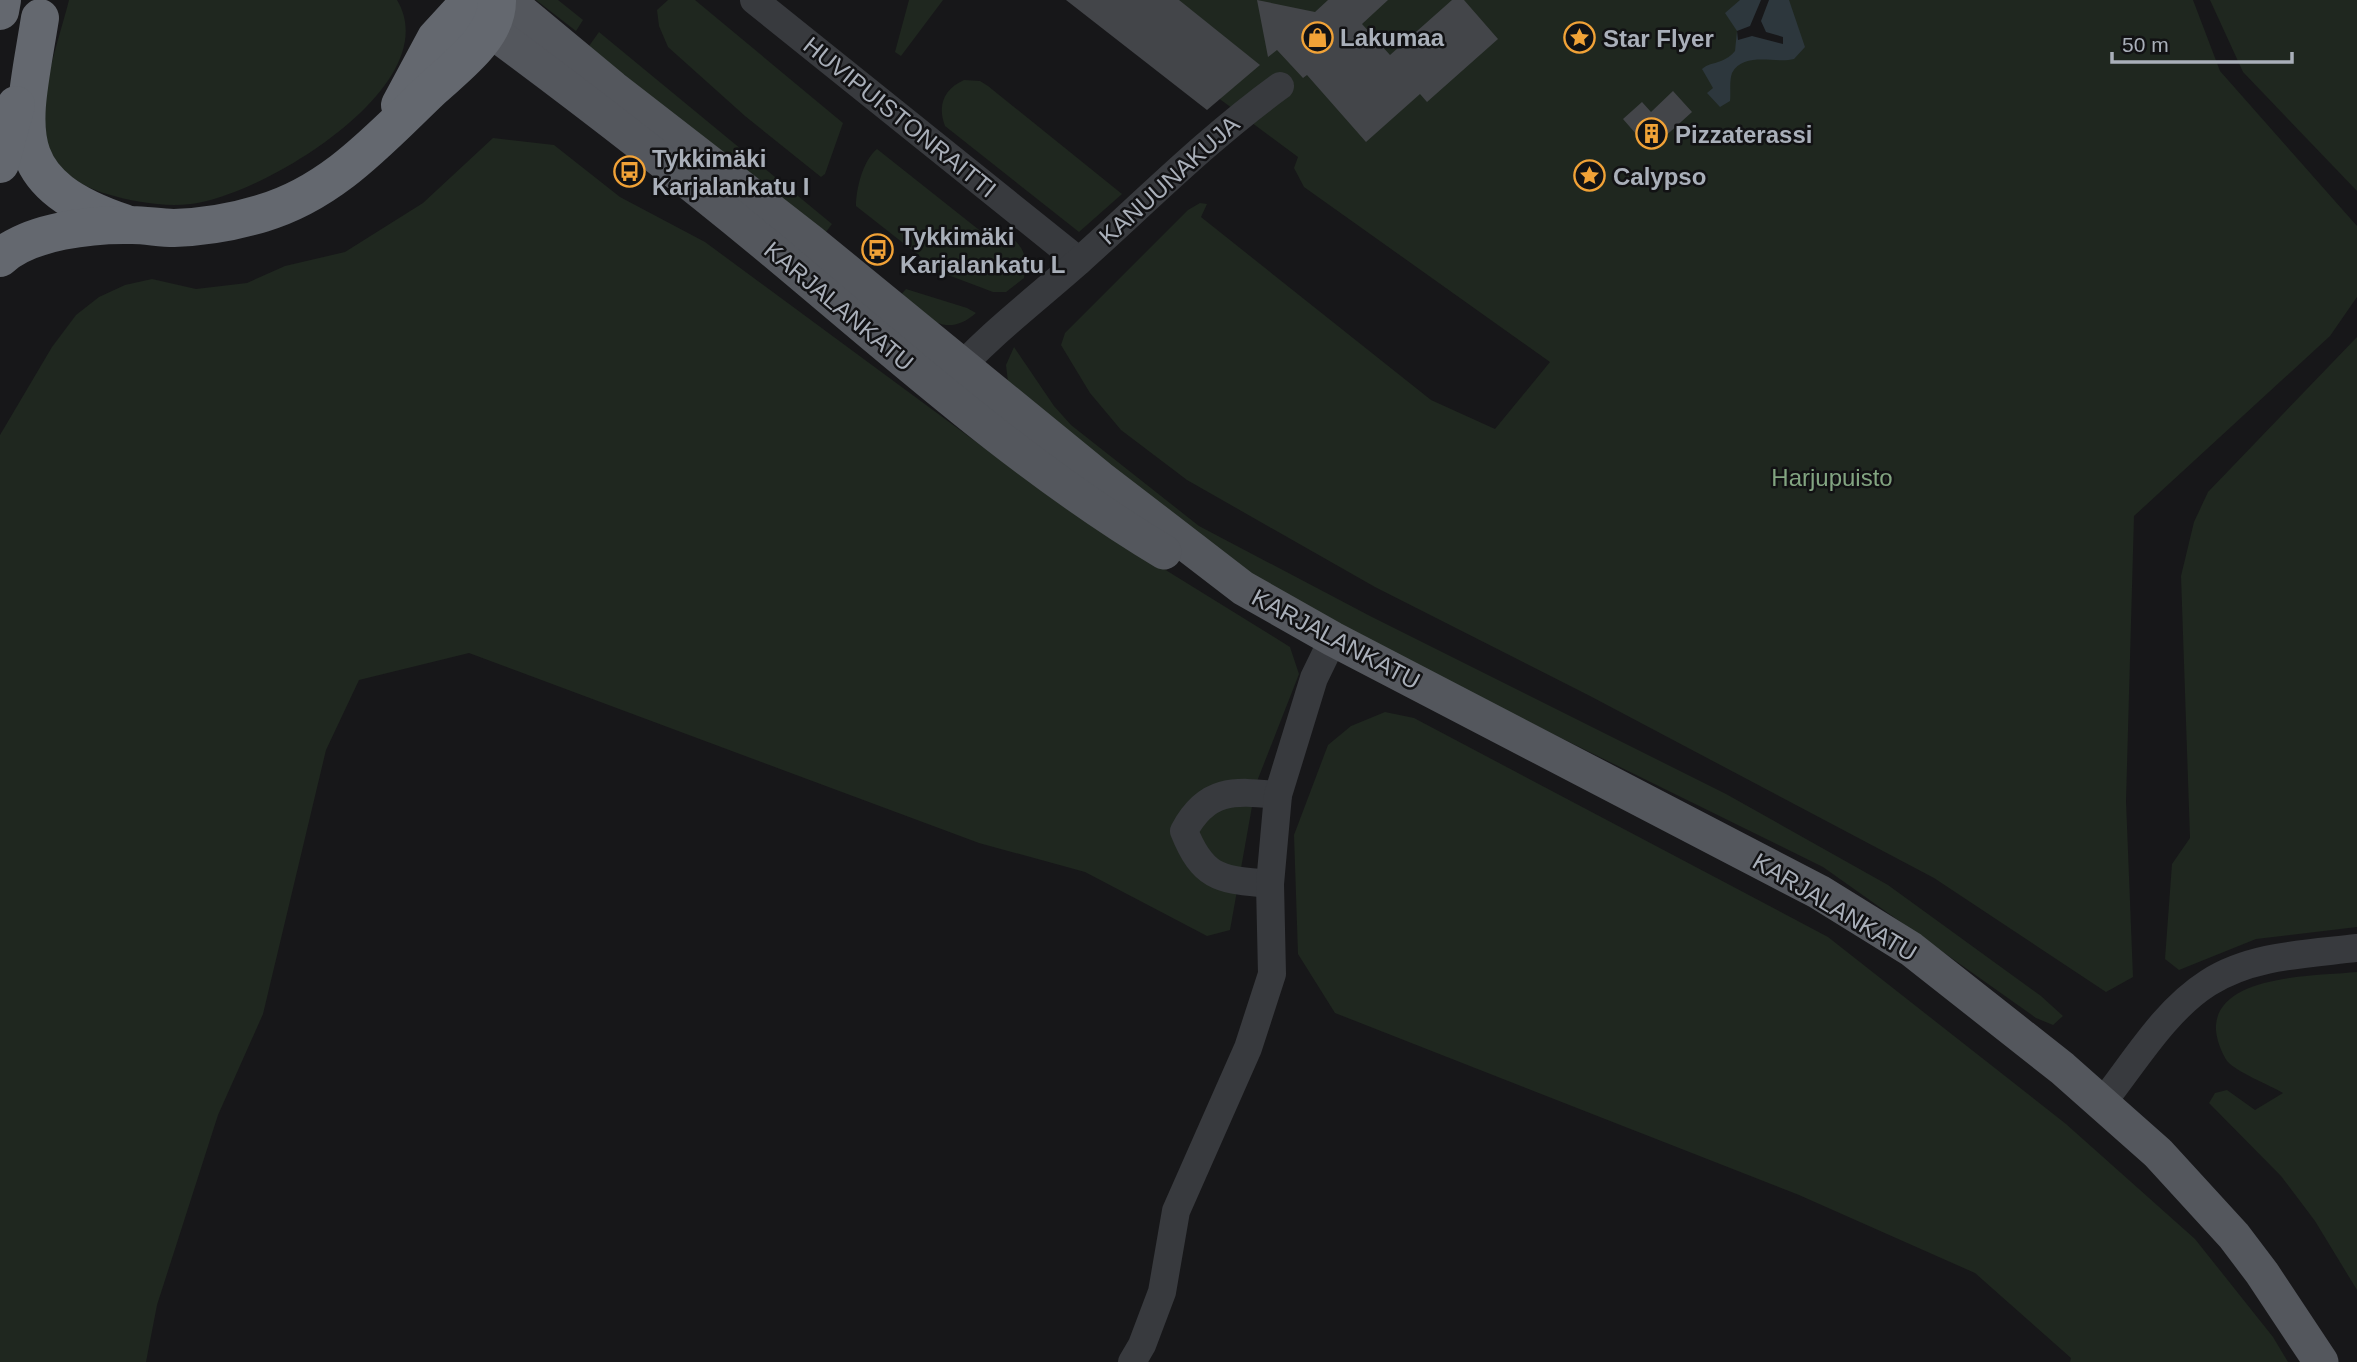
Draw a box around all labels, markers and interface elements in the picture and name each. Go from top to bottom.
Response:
shop icon: Lakumaa [1300,20,1334,54]
place icon: Star Flyer [1563,21,1597,55]
scale bar [2112,21,2292,65]
place label: Lakumaa [1340,24,1445,51]
place label: Star Flyer [1603,25,1714,52]
street label: HUVIPUISTONRAITTI [798,31,1002,203]
text: 50 m [2122,33,2169,56]
street label: KANUUNAKUJA [1094,110,1244,250]
building icon: Pizzaterassi [1635,117,1669,151]
place label: Pizzaterassi [1675,121,1812,148]
place label: Tykkimäki Karjalankatu I [652,145,809,200]
bus stop icon: Tykkimäki Karjalankatu I [612,155,646,189]
place icon: Calypso [1573,159,1607,193]
place label: Calypso [1613,163,1706,190]
place label: Tykkimäki Karjalankatu L [900,223,1065,278]
bus stop icon: Tykkimäki Karjalankatu L [860,233,894,267]
street label: KARJALANKATU [759,236,919,376]
park label: Harjupuisto [1771,464,1893,491]
street label: KARJALANKATU [1247,583,1425,695]
street label: KARJALANKATU [1748,847,1922,967]

